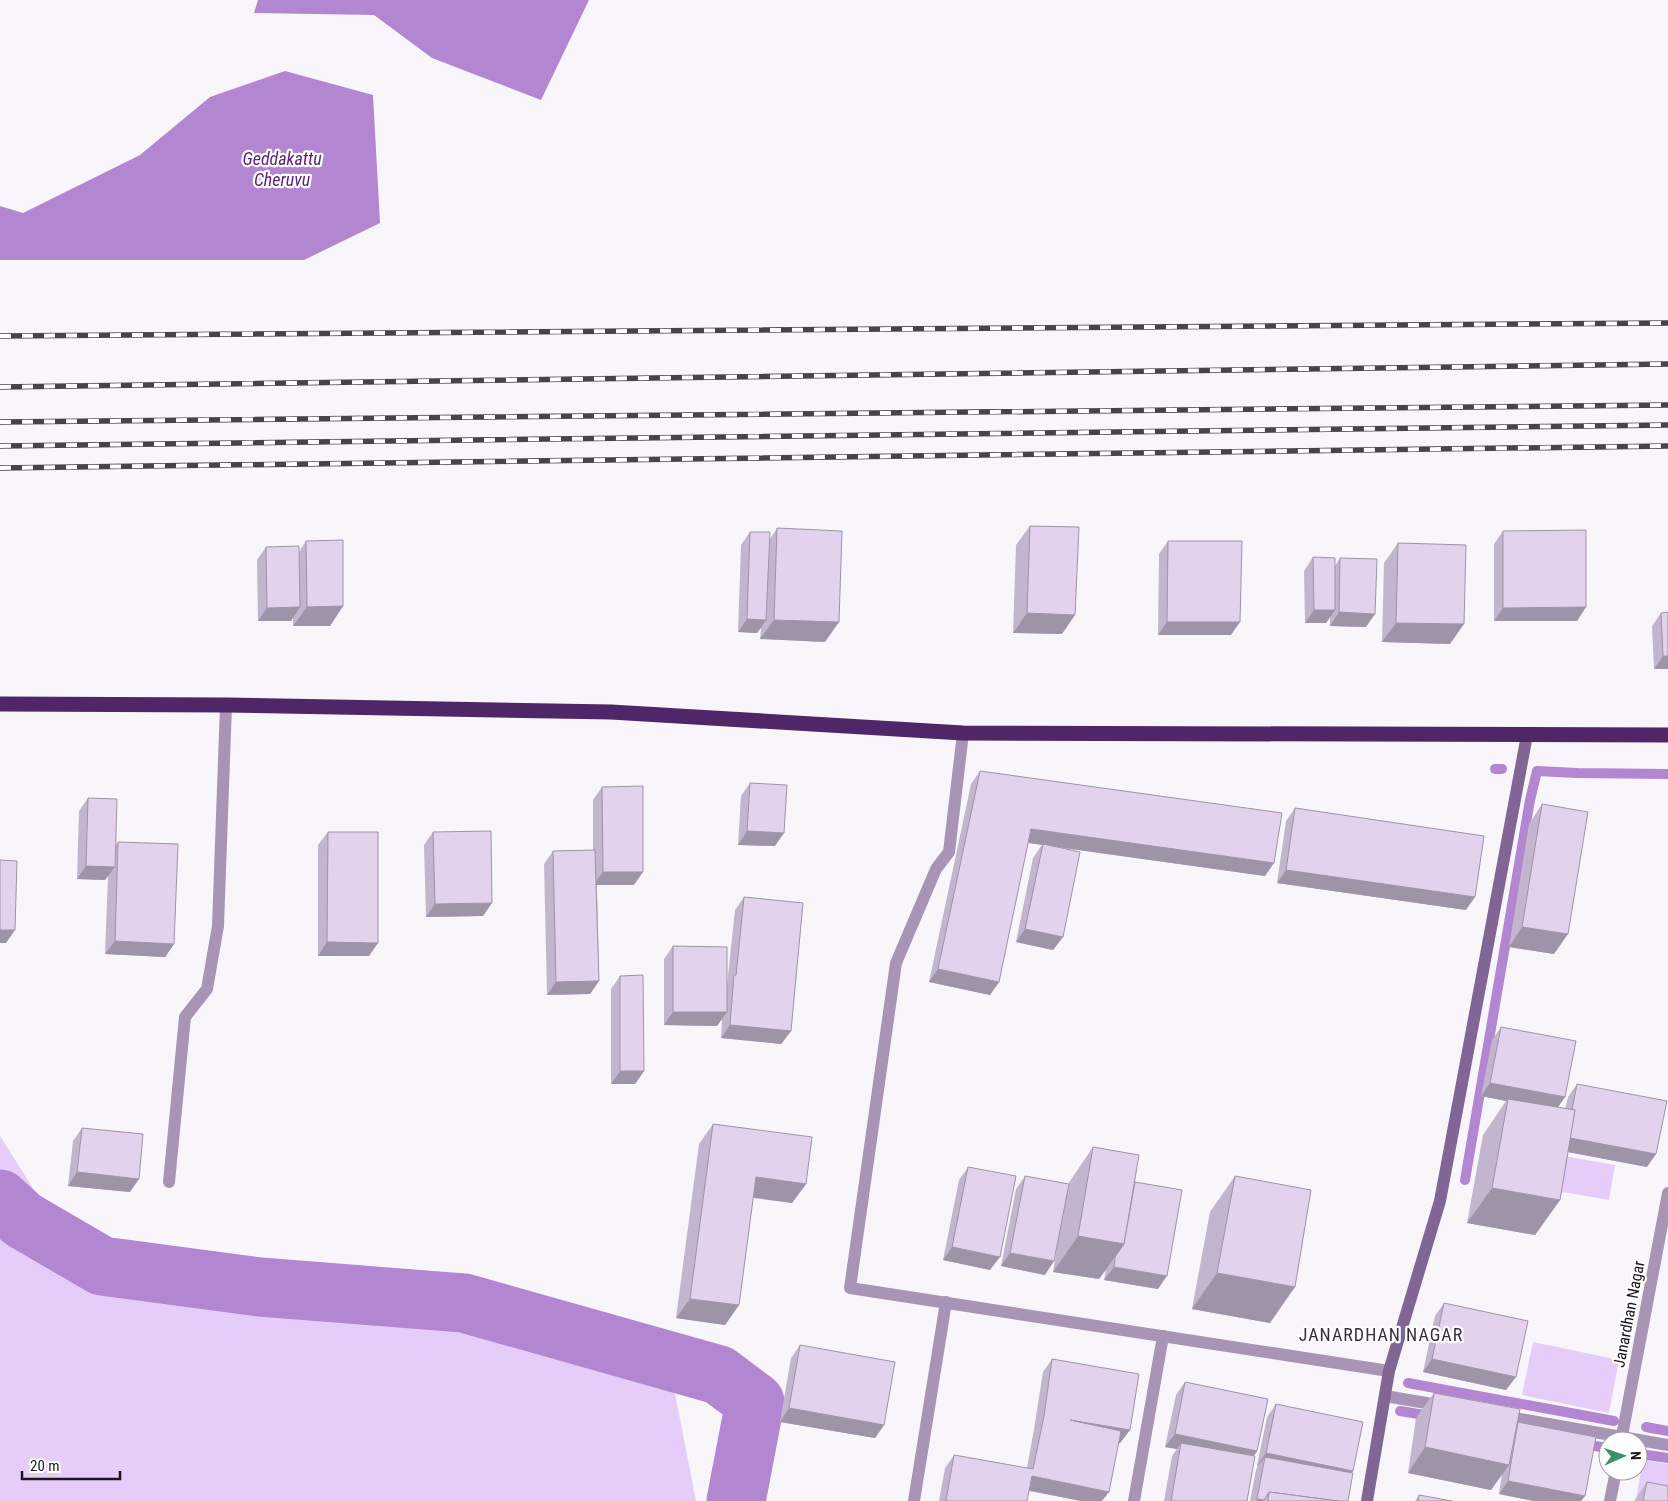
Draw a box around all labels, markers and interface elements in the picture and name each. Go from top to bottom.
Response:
water label: Geddakattu Cheruvu [242,148,322,190]
street label: Janardhan Nagar [1609,1259,1649,1369]
district label: JANARDHAN NAGAR [1299,1324,1463,1345]
north arrow [1598,1431,1648,1481]
scale bar [22,1448,120,1480]
text: N [1628,1451,1644,1460]
text: 20 m [30,1457,60,1475]

